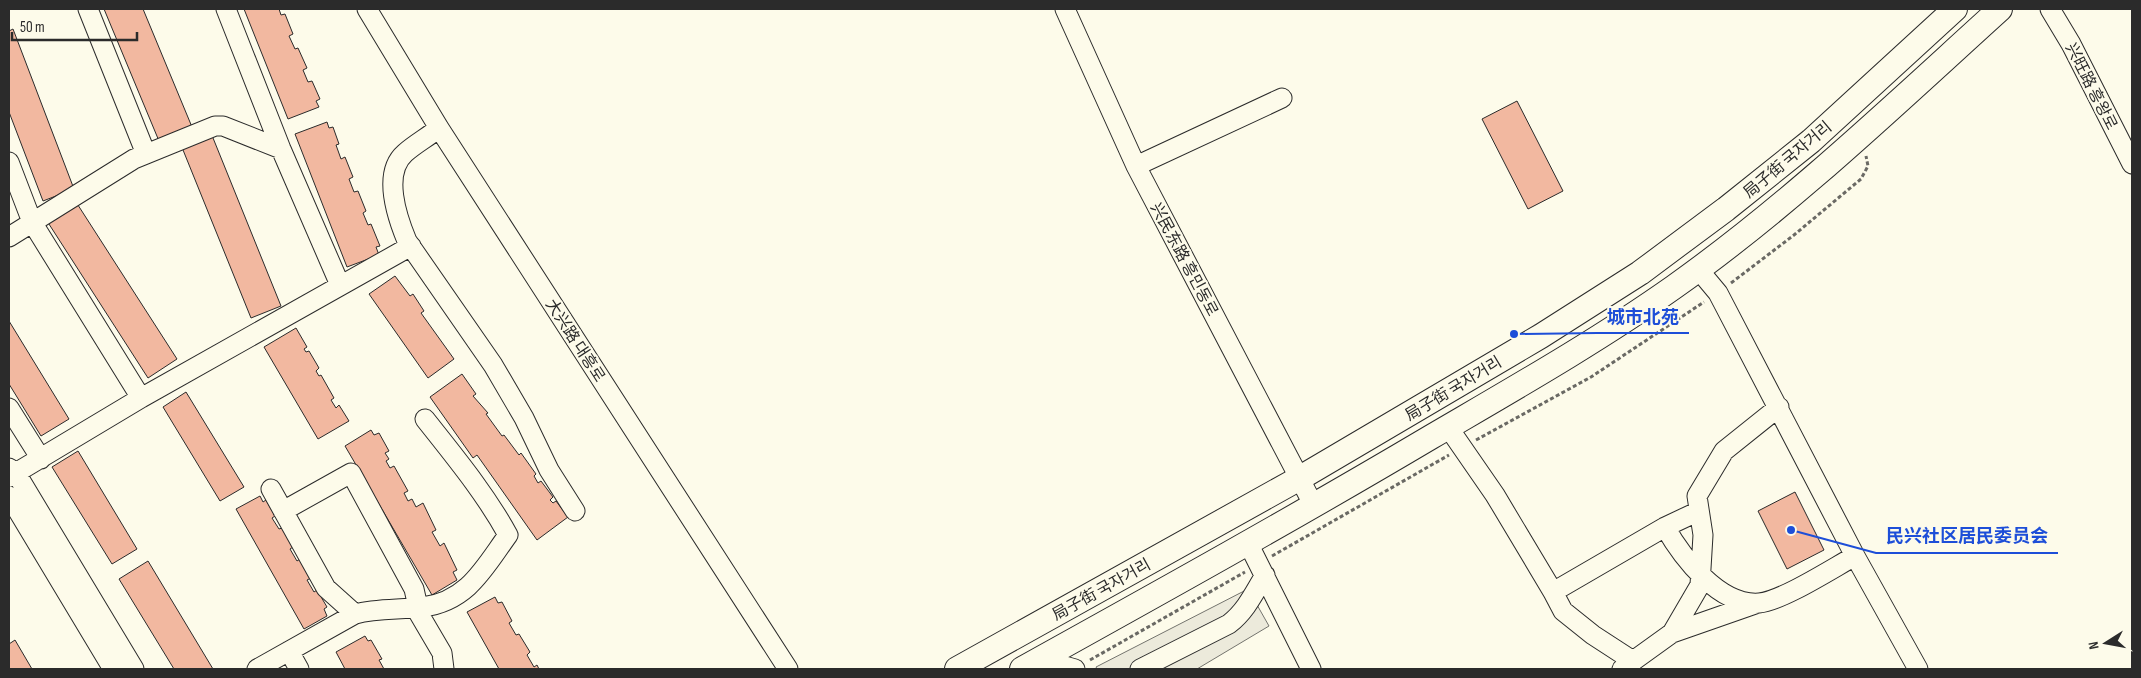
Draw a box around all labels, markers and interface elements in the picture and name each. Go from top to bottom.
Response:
scale bar [12,10,138,42]
text: 50 m [20,18,45,37]
street label: 兴旺路 흥왕로 [2061,40,2121,133]
street label: 局子街 국자거리 [1740,118,1836,203]
street label: 兴民东路 흥민동로 [1146,200,1222,320]
street label: 大兴路 대흥로 [541,296,609,386]
callout: 城市北苑 [1597,300,1689,333]
text: 城市北苑 [1607,307,1679,328]
street label: 局子街 국자거리 [1402,353,1506,426]
callout: 民兴社区居民委员会 [1876,520,2058,553]
text: 民兴社区居民委员会 [1886,526,2048,547]
street label: 局子街 국자거리 [1049,555,1154,625]
north arrow [2081,618,2131,668]
text: N [2085,640,2103,651]

